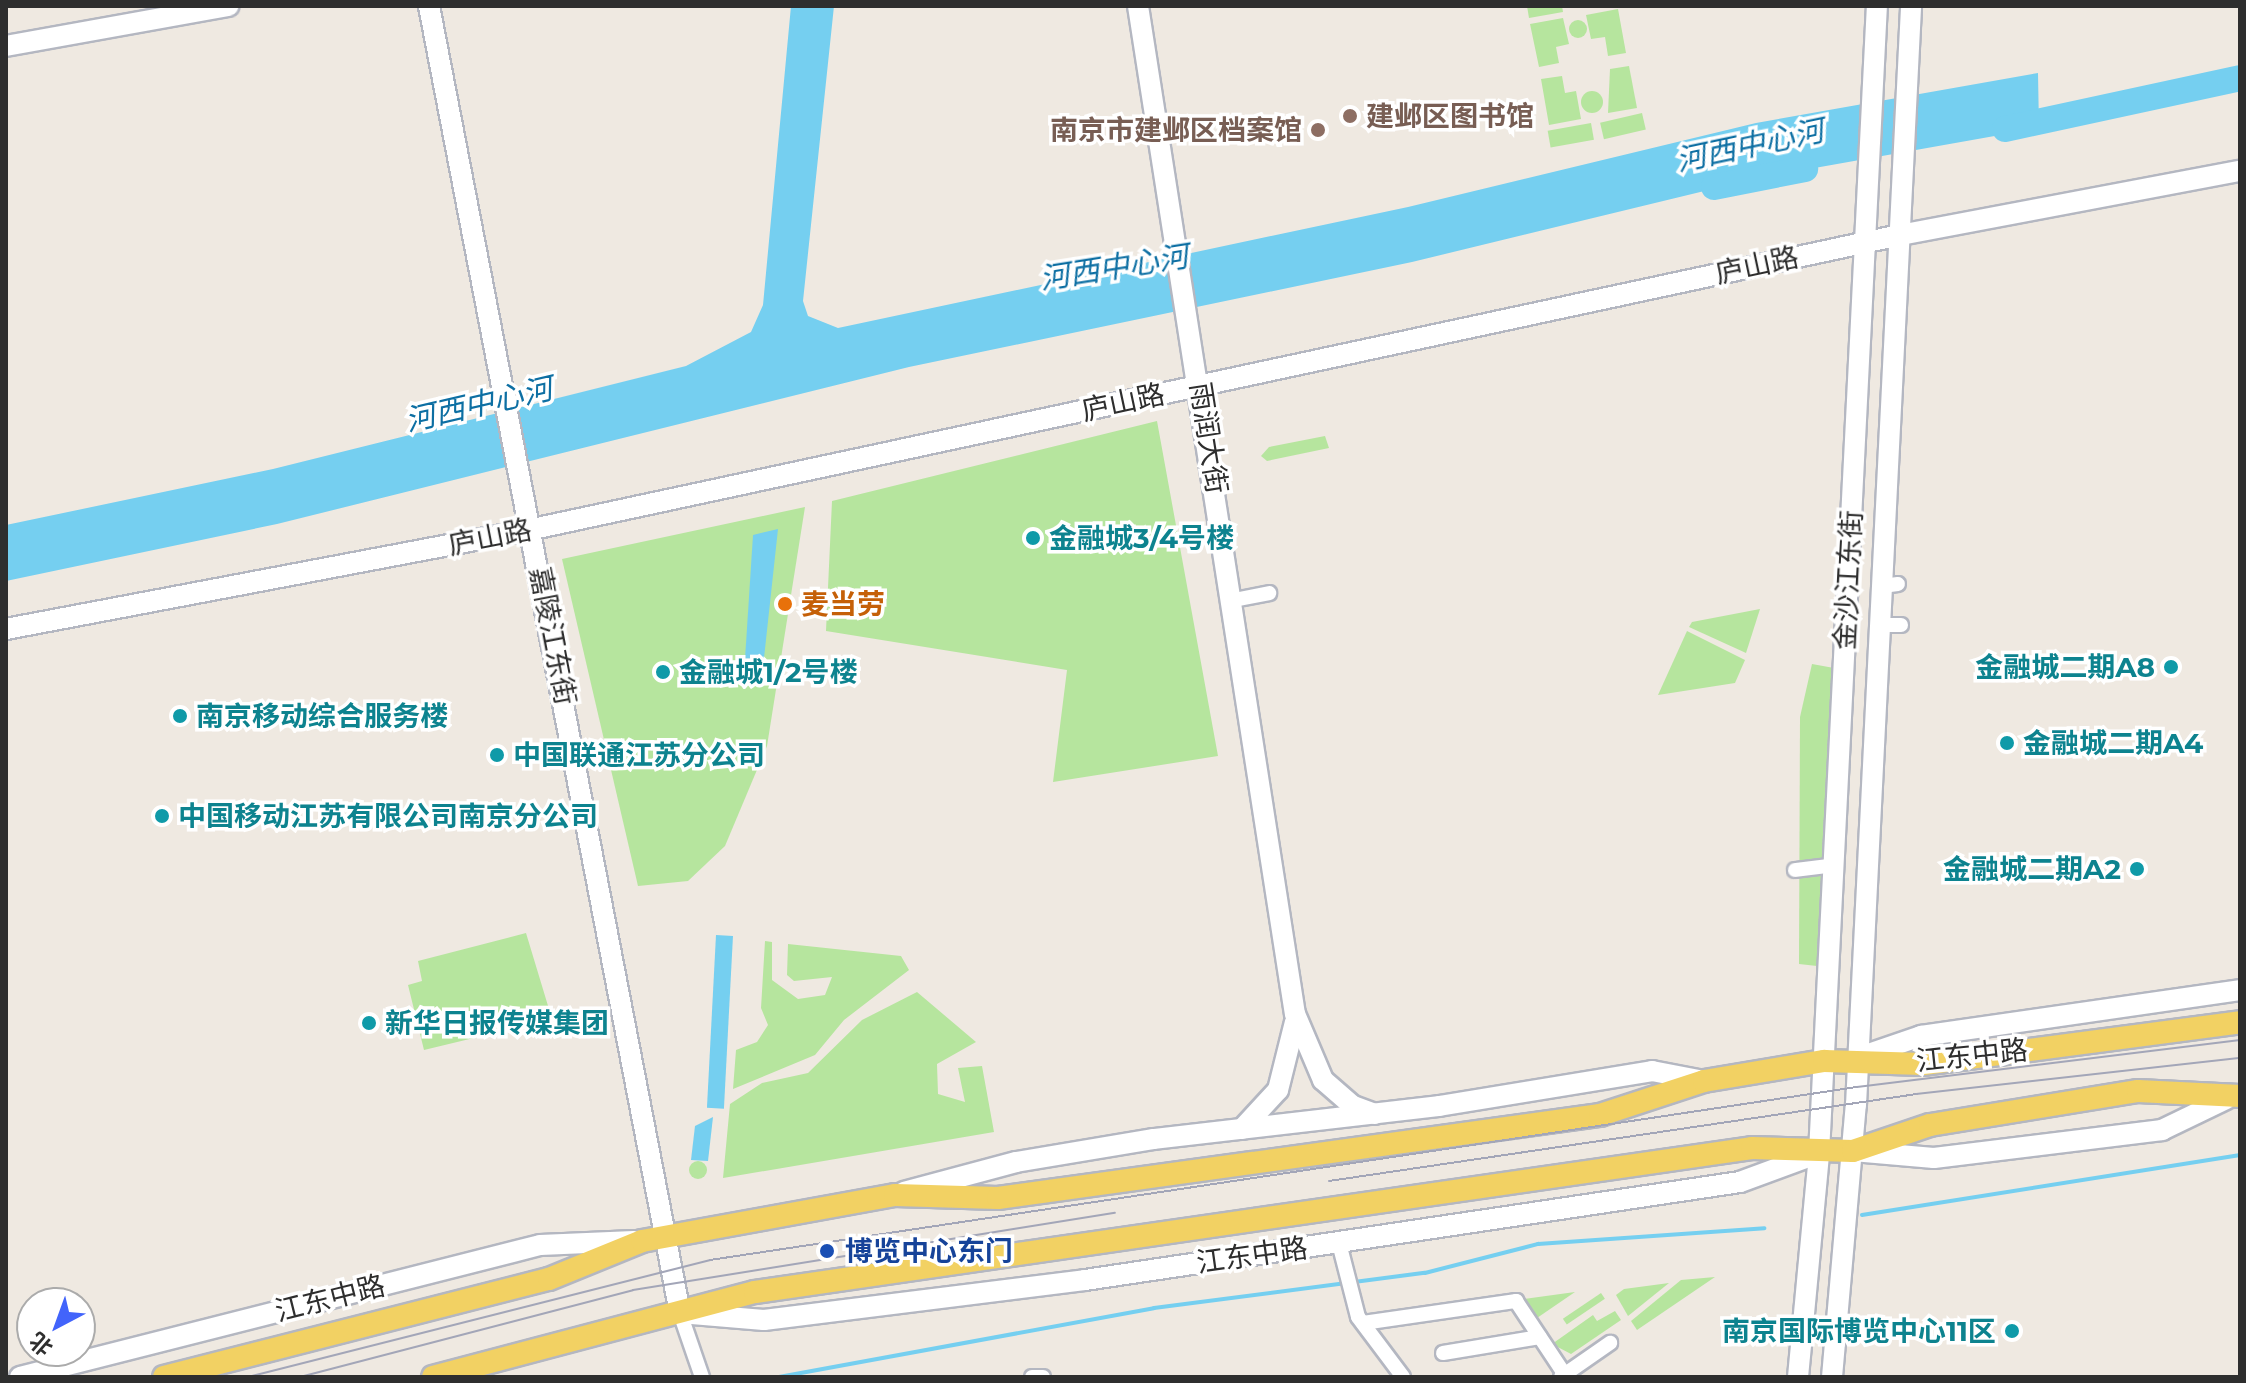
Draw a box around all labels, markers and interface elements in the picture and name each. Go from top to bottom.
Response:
place label: 建邺区图书馆 [1366,99,1534,133]
marker: 建邺区图书馆 [1341,107,1359,125]
place label: 南京市建邺区档案馆 [1050,113,1302,147]
water label: 河西中心河 [1673,113,1827,179]
marker: 南京市建邺区档案馆 [1309,121,1327,139]
water label: 河西中心河 [1037,238,1191,298]
street label: 庐山路 [1712,240,1802,290]
water label: 河西中心河 [402,371,556,439]
street label: 庐山路 [1078,377,1168,427]
street label: 雨润大街 [1184,380,1234,496]
street label: 金沙江东街 [1828,509,1868,651]
street label: 庐山路 [446,512,534,562]
place label: 金融城3/4号楼 [1049,521,1234,555]
marker: 金融城3/4号楼 [1024,529,1042,547]
street label: 嘉陵江东街 [523,564,583,708]
place label: 麦当劳 [801,587,885,621]
marker: 麦当劳 [776,595,794,613]
place label: 金融城二期A8 [1975,650,2155,684]
place label: 金融城1/2号楼 [679,655,857,689]
marker: 金融城二期A8 [2162,658,2180,676]
marker: 金融城1/2号楼 [654,663,672,681]
place label: 南京移动综合服务楼 [196,699,448,733]
marker: 南京移动综合服务楼 [171,707,189,725]
place label: 金融城二期A4 [2023,726,2203,760]
marker: 金融城二期A4 [1998,734,2016,752]
place label: 中国联通江苏分公司 [513,738,765,772]
marker: 中国联通江苏分公司 [488,746,506,764]
place label: 中国移动江苏有限公司南京分公司 [178,799,598,833]
marker: 中国移动江苏有限公司南京分公司 [153,807,171,825]
place label: 金融城二期A2 [1943,852,2121,886]
marker: 金融城二期A2 [2128,860,2146,878]
place label: 新华日报传媒集团 [385,1006,609,1040]
marker: 新华日报传媒集团 [360,1014,378,1032]
street label: 江东中路 [1915,1032,2029,1078]
street label: 江东中路 [1194,1231,1310,1279]
place label: 博览中心东门 [845,1234,1013,1268]
marker: 博览中心东门 [816,1240,838,1262]
street label: 江东中路 [272,1268,388,1328]
north arrow [16,1287,96,1367]
place label: 南京国际博览中心11区 [1722,1314,1996,1348]
marker: 南京国际博览中心11区 [2003,1322,2021,1340]
text: 北 [24,1327,58,1361]

